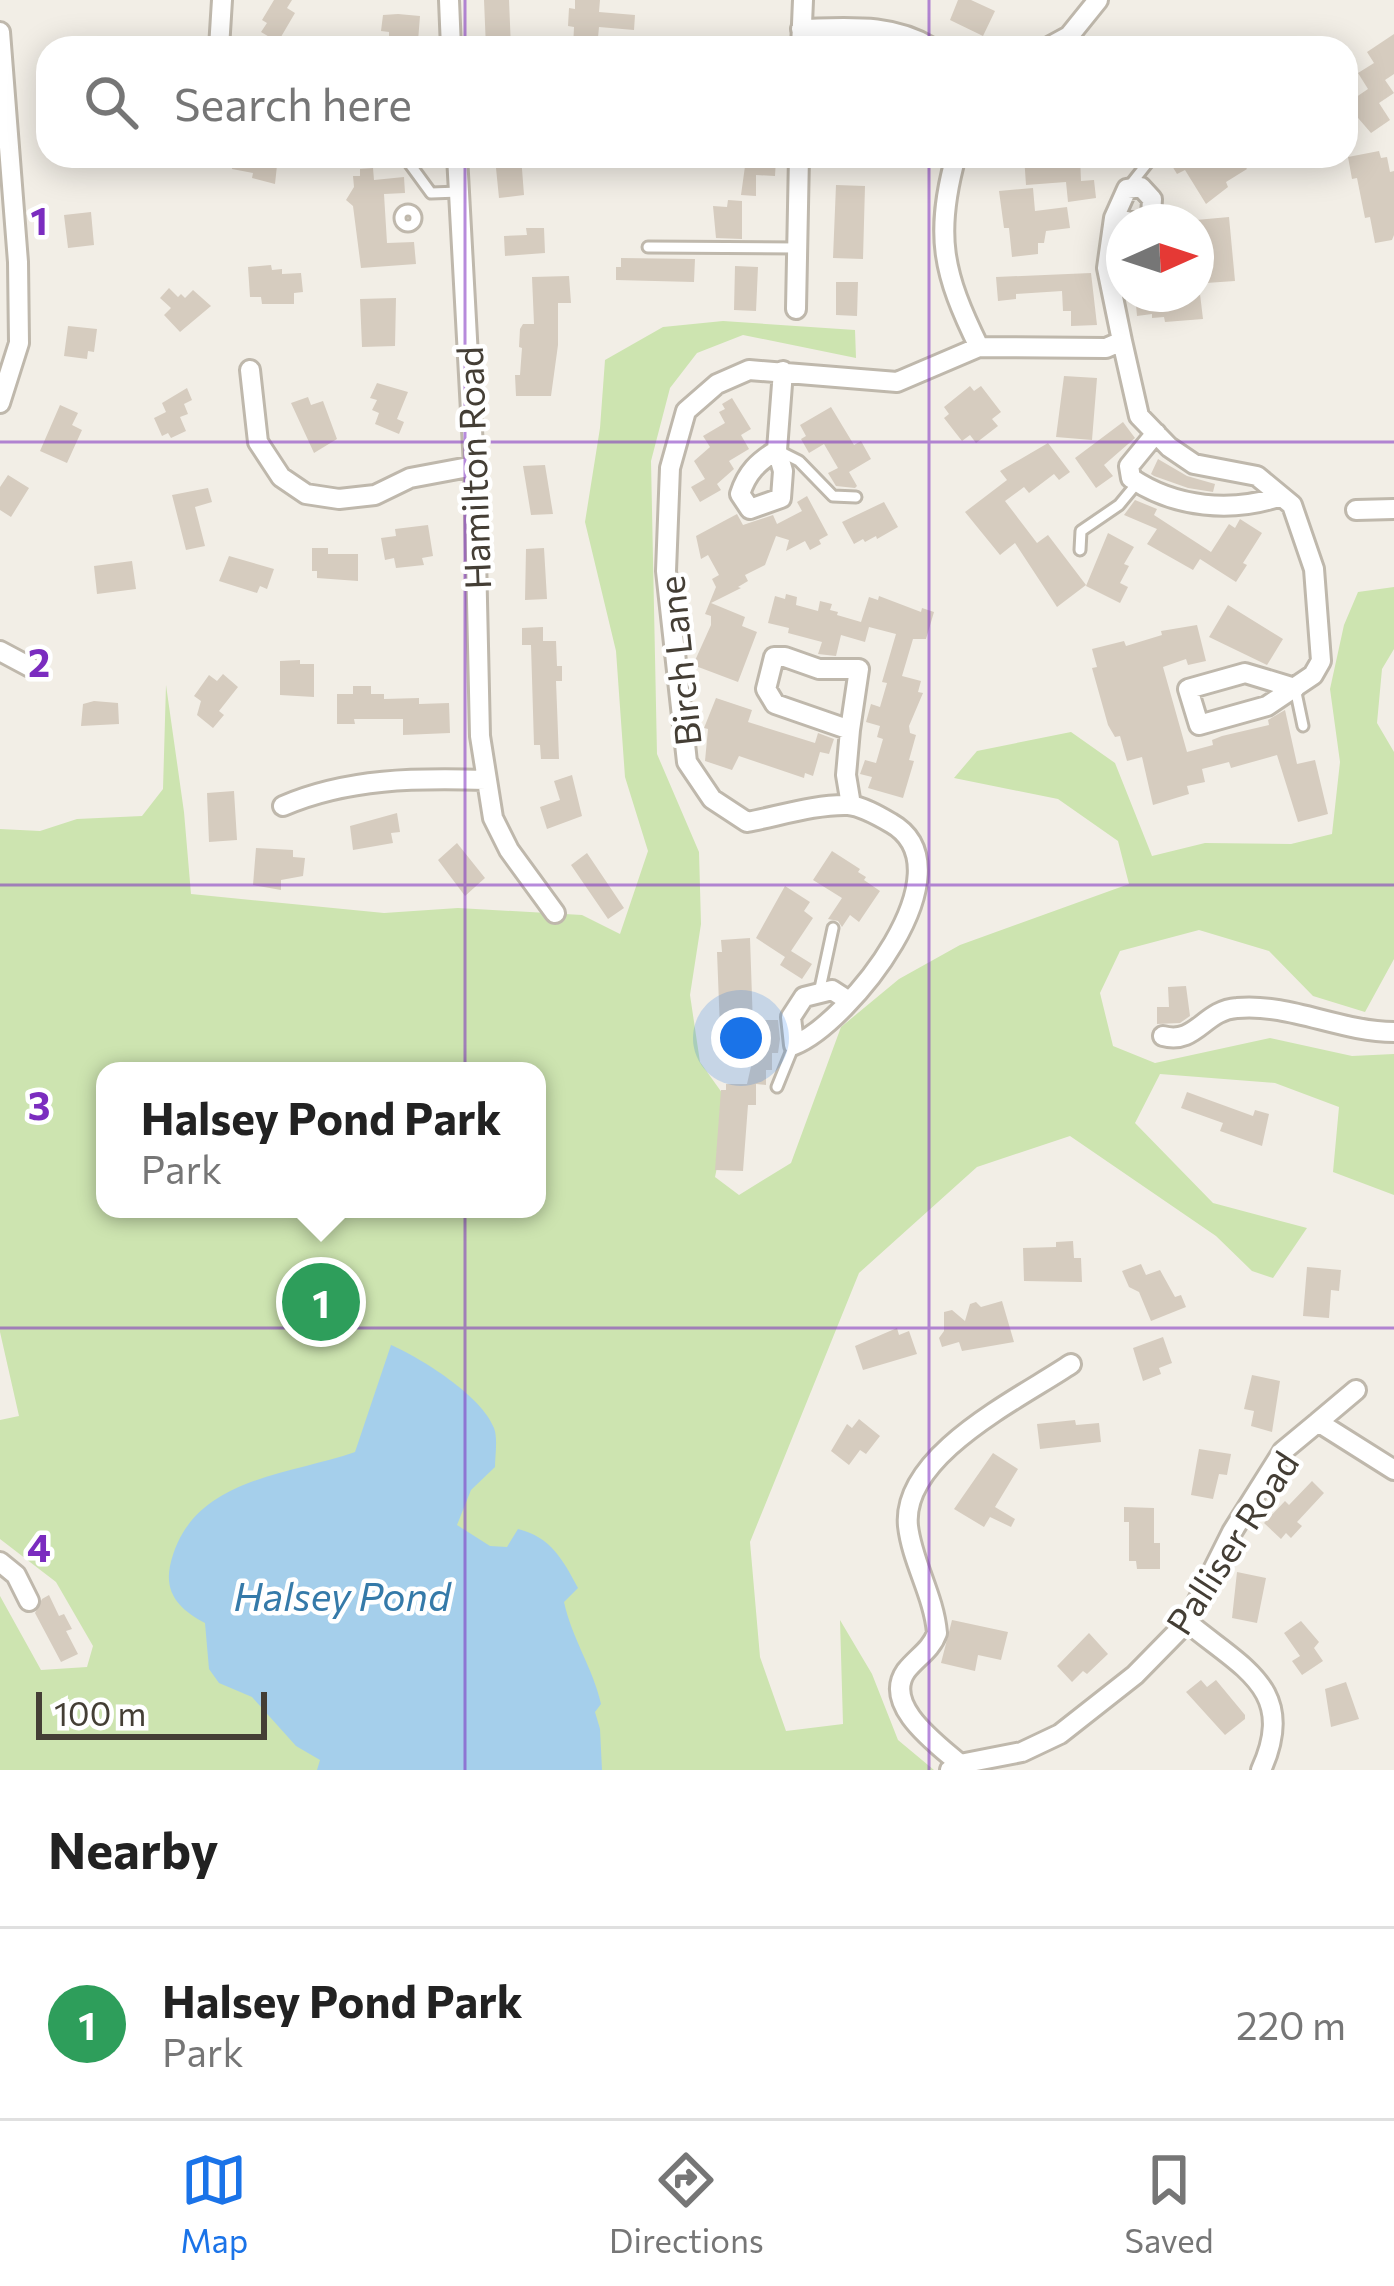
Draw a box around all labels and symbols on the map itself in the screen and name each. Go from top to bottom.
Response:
text: 1 [30,195,48,243]
north arrow [1106,204,1214,312]
street label: Hamilton Road [446,346,498,590]
street label: Birch Lane [647,574,709,748]
text: 2 [28,637,50,685]
your location [711,1008,771,1068]
text: 3 [28,1080,50,1128]
pin: 1 [282,1257,360,1347]
street label: Palliser Road [1155,1442,1307,1642]
text: 4 [27,1522,51,1570]
water label: Halsey Pond [234,1571,452,1619]
scale bar [36,1686,267,1739]

